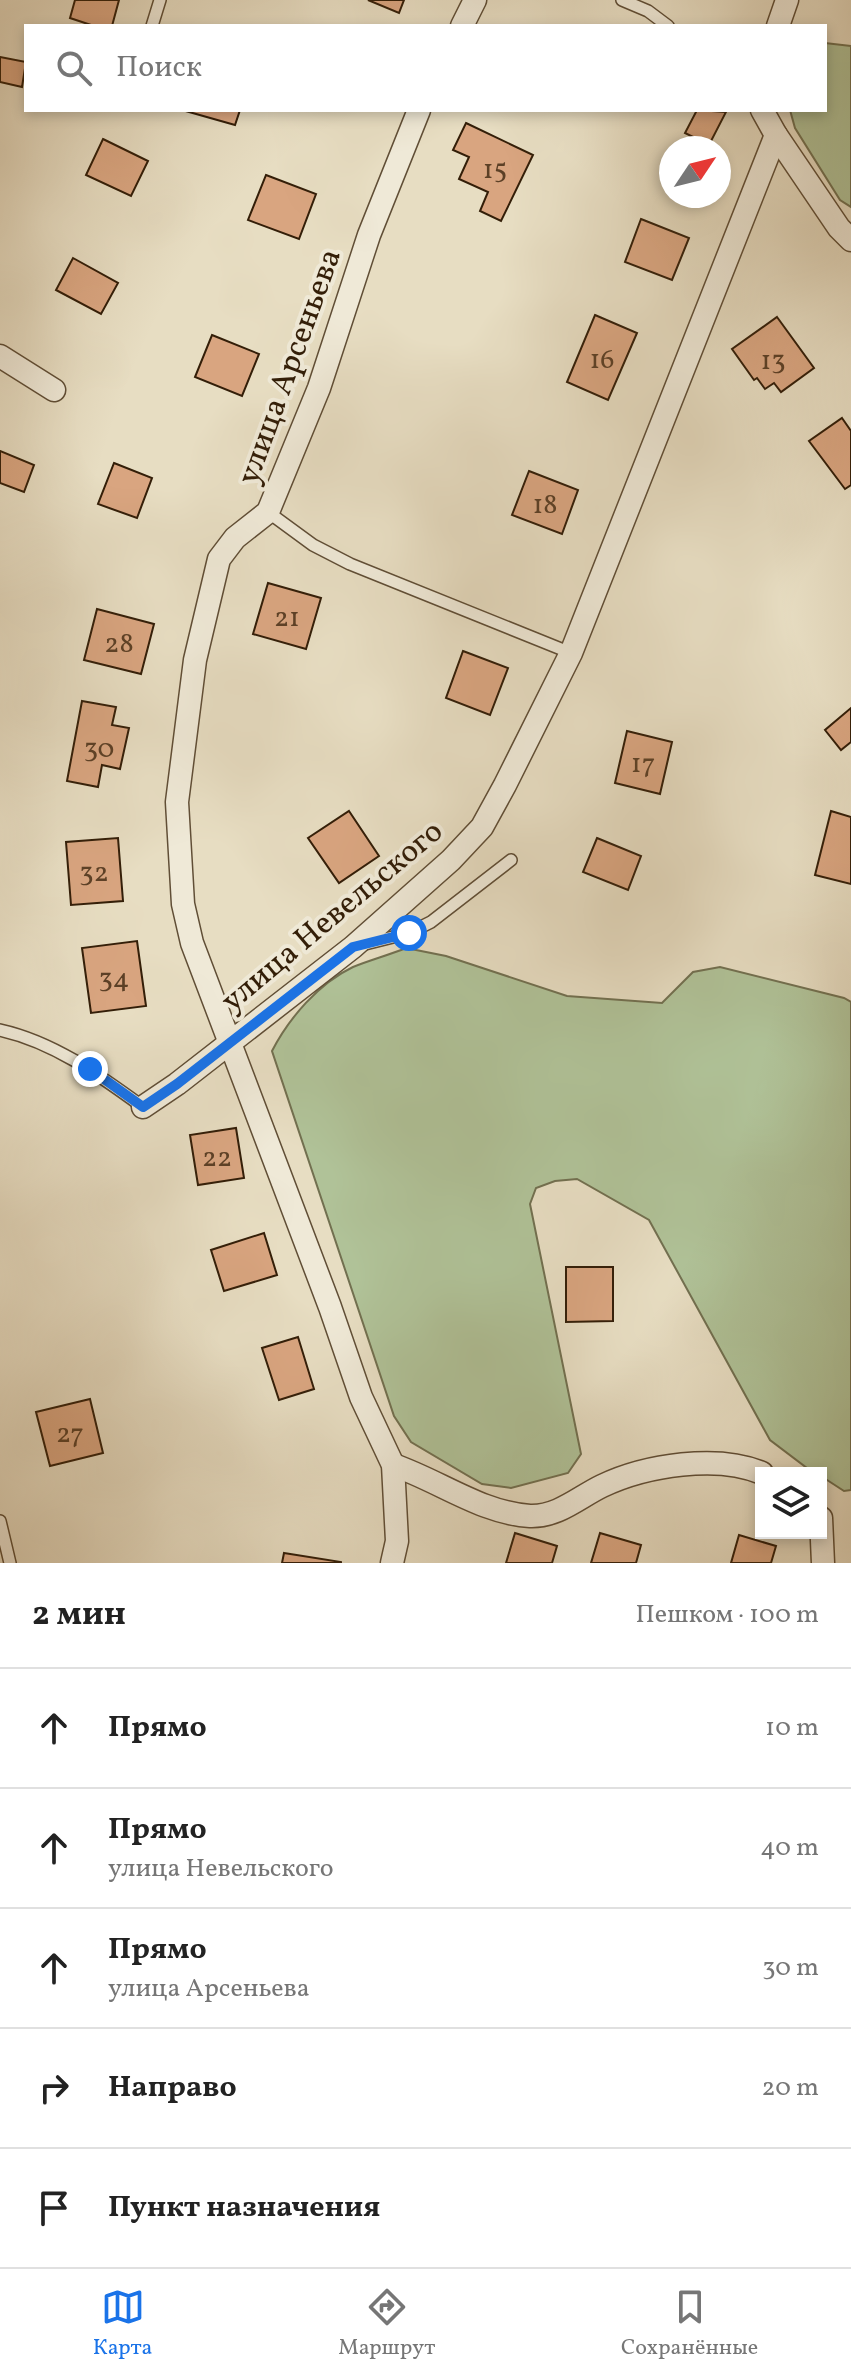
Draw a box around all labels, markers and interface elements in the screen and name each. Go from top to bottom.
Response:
search box [24,24,827,112]
icon: search [52,46,96,90]
text: Поиск [116,47,202,89]
north arrow [659,136,731,208]
house number: 15 [483,151,507,190]
street label: улица Арсеньева [228,243,354,491]
house number: 16 [589,341,615,380]
house number: 13 [760,342,786,381]
house number: 18 [532,486,558,525]
house number: 21 [274,599,300,638]
house number: 28 [104,625,134,664]
house number: 30 [84,730,114,769]
house number: 17 [631,745,655,784]
street label: улица Невельского [212,811,453,1023]
house number: 32 [79,854,109,893]
route start [391,915,427,951]
house number: 34 [98,960,130,999]
route end [72,1051,108,1087]
house number: 22 [202,1139,232,1178]
house number: 27 [56,1415,84,1454]
map controls [755,1467,827,1539]
button: layers [755,1467,827,1539]
text: 2 мин [32,1592,126,1639]
text: Пешком · 100 m [635,1597,819,1633]
icon: ahead [32,1706,76,1750]
text: Прямо [108,1707,207,1749]
text: 10 m [765,1710,819,1746]
text: Прямо [108,1809,207,1851]
icon: ahead [32,1826,76,1870]
text: 40 m [760,1830,819,1866]
text: улица Невельского [108,1851,334,1887]
text: Прямо [108,1929,207,1971]
icon: ahead [32,1946,76,1990]
text: 30 m [762,1950,819,1986]
text: улица Арсеньева [108,1971,310,2007]
icon: right [32,2066,76,2110]
text: Направо [108,2067,237,2109]
text: 20 m [761,2070,819,2106]
icon: arrive [32,2186,76,2230]
text: Пункт назначения [108,2187,380,2229]
tab: Карта [93,2285,153,2364]
tab: Маршрут [338,2285,435,2364]
tab: Сохранённые [621,2285,758,2364]

